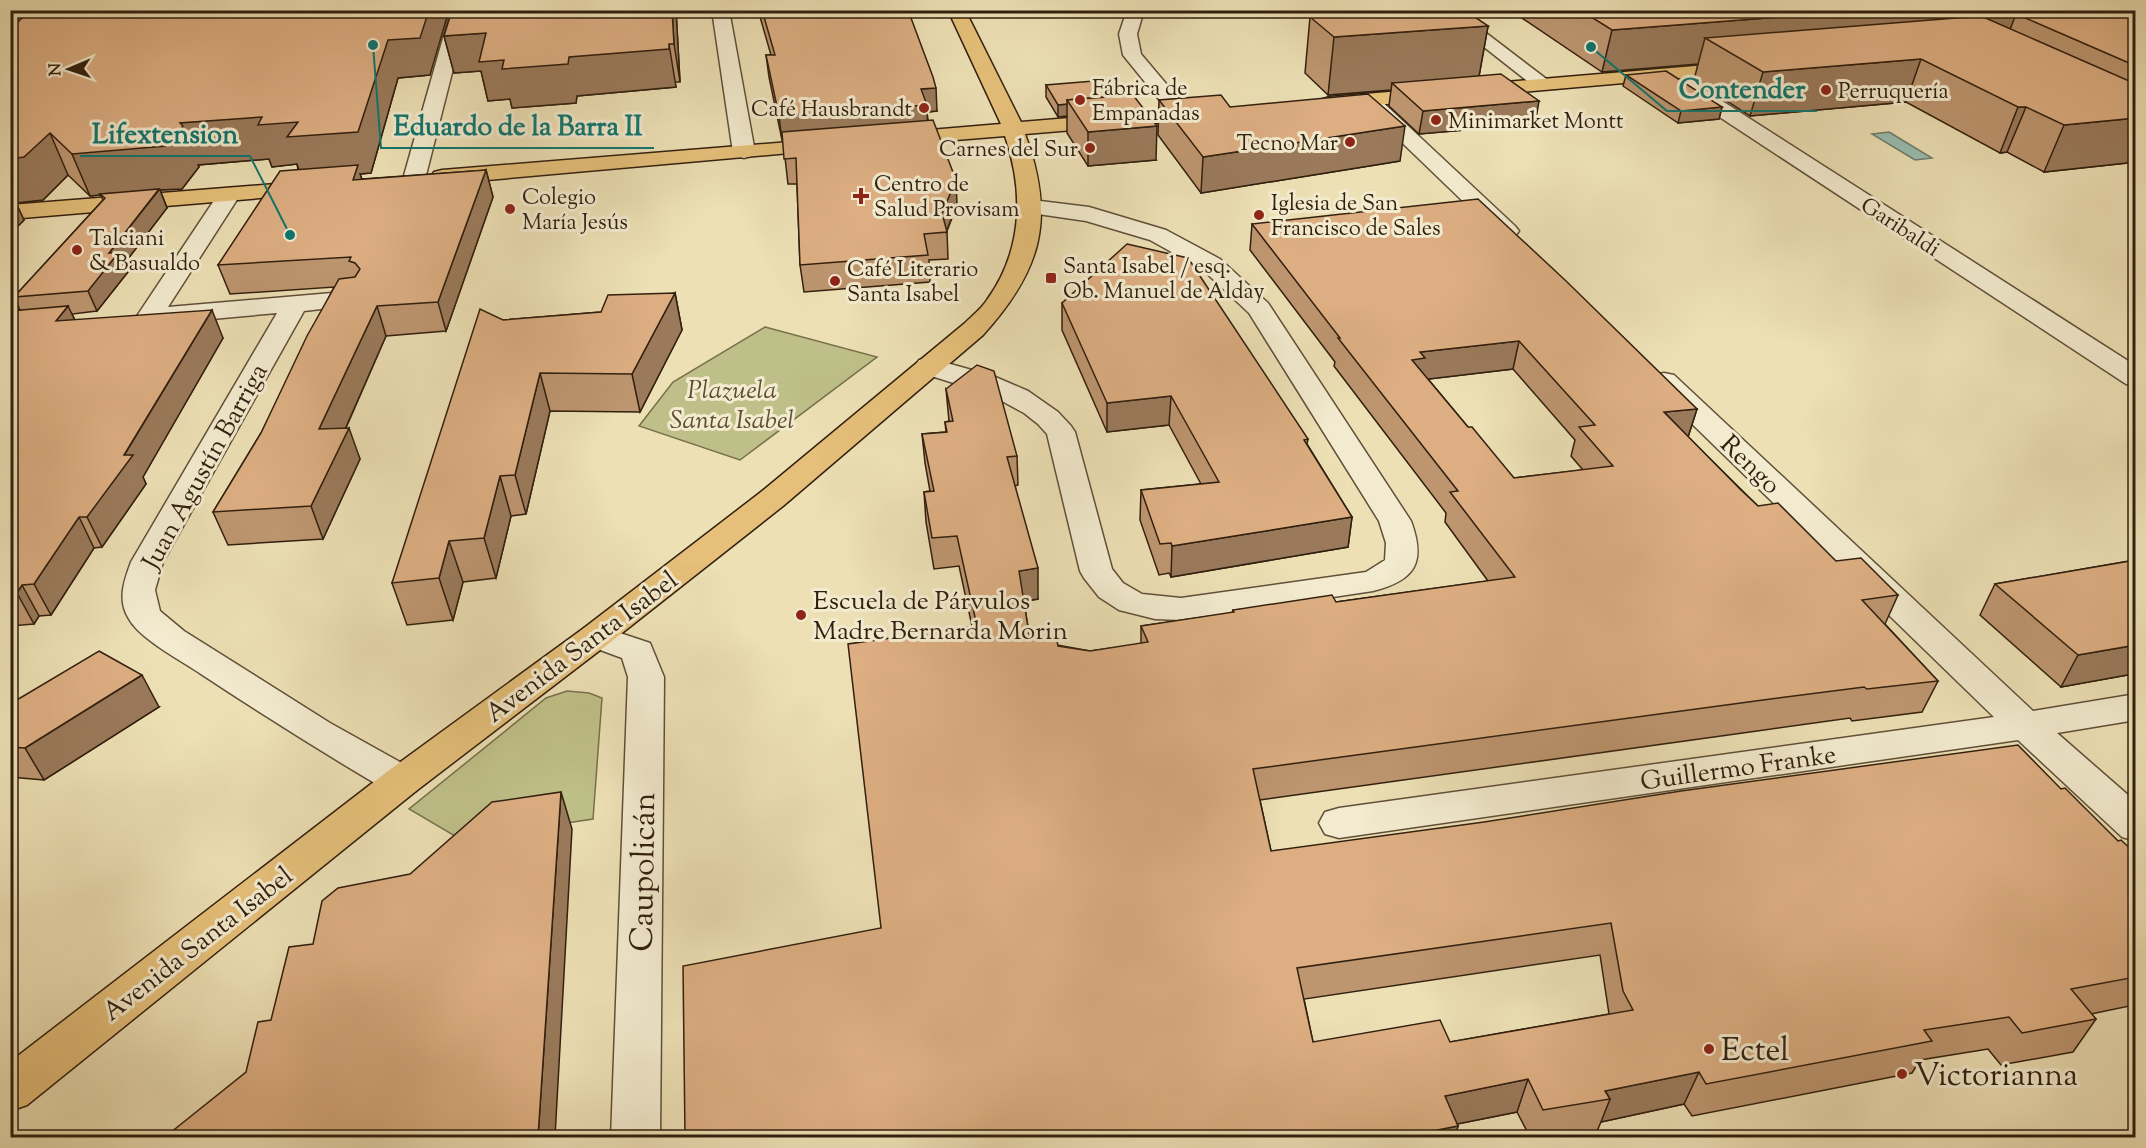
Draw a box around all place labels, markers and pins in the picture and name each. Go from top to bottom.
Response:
callout: Contender [1667,66,1817,111]
place label: Fábrica de Empanadas [1092,74,1200,131]
place label: Perruquería [1838,77,1949,109]
marker: Perruquería [1819,83,1833,97]
marker: Fábrica de Empanadas [1073,93,1087,107]
place label: Café Hausbrandt [751,95,912,127]
marker: Café Hausbrandt [917,101,931,115]
callout: Eduardo de la Barra II [381,103,654,148]
place label: Minimarket Montt [1448,107,1624,139]
callout: Lifextension [80,111,250,156]
marker: Minimarket Montt [1429,113,1443,127]
place label: Tecno Mar [1236,129,1338,161]
place label: Carnes del Sur [939,135,1078,167]
marker: Tecno Mar [1343,135,1357,149]
marker: Carnes del Sur [1083,141,1097,155]
place label: Centro de Salud Provisam [874,170,1019,227]
place label: Colegio María Jesús [522,183,628,240]
marker: Centro de Salud Provisam [852,187,870,205]
place label: Iglesia de San Francisco de Sales [1271,189,1441,246]
marker: Colegio María Jesús [503,202,517,216]
marker: Iglesia de San Francisco de Sales [1252,208,1266,222]
place label: Talciani & Basualdo [89,224,200,281]
marker: Talciani & Basualdo [70,243,84,257]
place label: Santa Isabel / esq. Ob. Manuel de Alday [1063,252,1264,309]
place label: Café Literario Santa Isabel [847,255,978,312]
marker: Santa Isabel / esq. Ob. Manuel de Alday [1044,271,1058,285]
marker: Café Literario Santa Isabel [828,274,842,288]
place label: Escuela de Párvulos Madre Bernarda Morin [813,584,1068,651]
marker: Escuela de Párvulos Madre Bernarda Morin [794,608,808,622]
place label: Ectel [1721,1029,1789,1075]
marker: Ectel [1702,1042,1716,1056]
place label: Victorianna [1914,1054,2078,1100]
marker: Victorianna [1895,1067,1909,1081]

